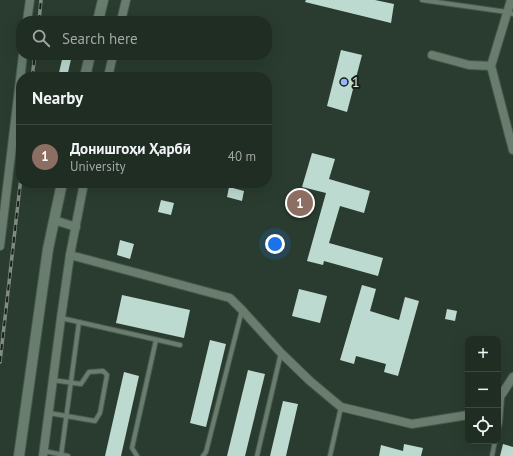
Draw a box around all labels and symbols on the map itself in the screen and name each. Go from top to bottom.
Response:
place label: 1 [352,73,360,91]
marker: 1 [339,77,349,87]
pin: 1 [287,188,313,218]
your location [265,234,285,254]

